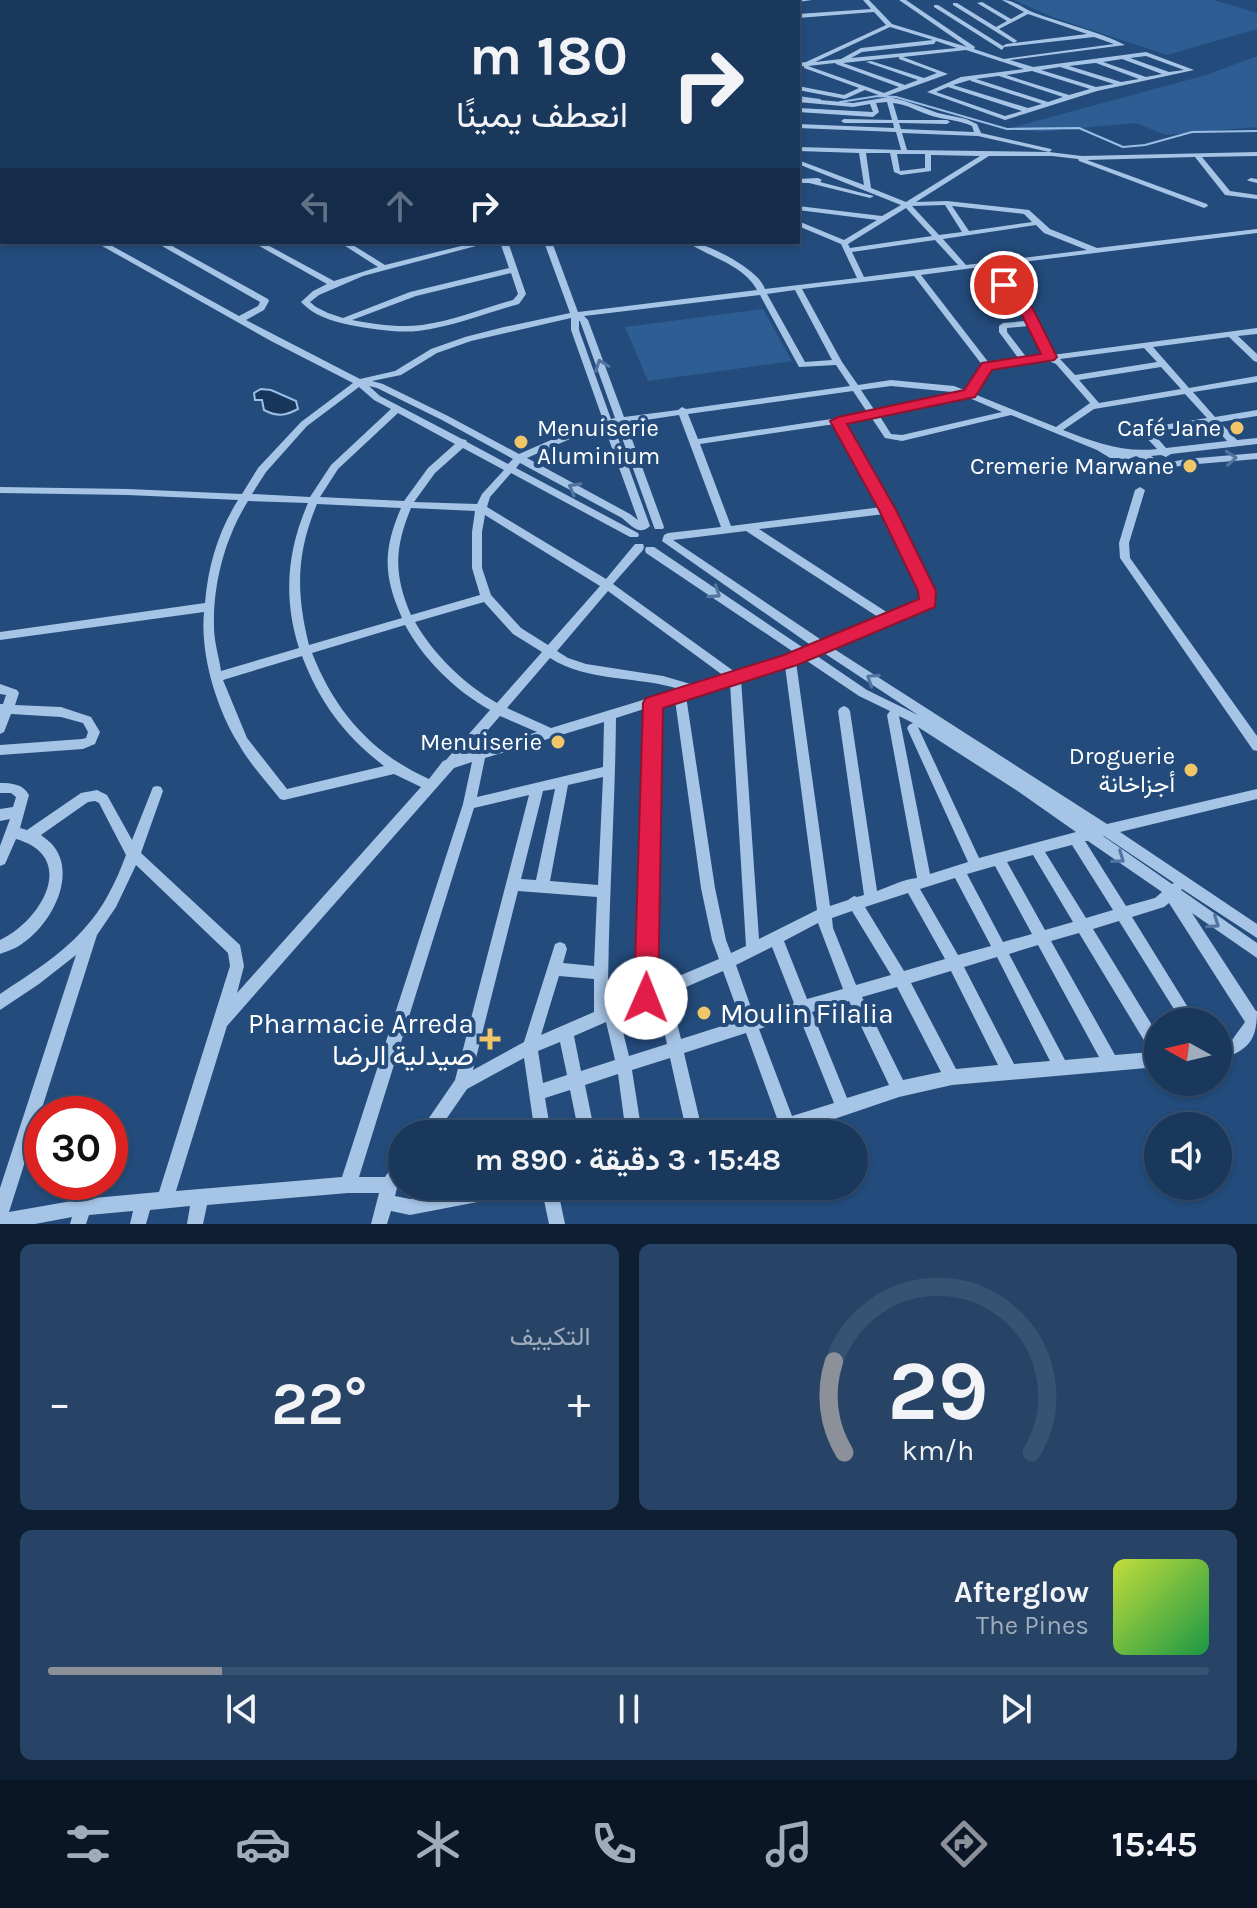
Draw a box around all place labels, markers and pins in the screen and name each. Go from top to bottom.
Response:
pin [970,251,1038,319]
place label: Menuiserie Aluminium [537,414,660,470]
place label: Café Jane [1117,414,1221,442]
marker: Café Jane [1228,419,1246,437]
marker: Menuiserie Aluminium [512,433,530,451]
place label: Cremerie Marwane [970,452,1174,480]
marker: Cremerie Marwane [1181,457,1199,475]
place label: Menuiserie [420,728,542,756]
marker: Menuiserie [549,733,567,751]
place label: Droguerie أجزاخانة [1069,742,1175,799]
marker: Droguerie أجزاخانة [1182,761,1200,779]
place label: Moulin Filalia [720,997,894,1030]
marker: Moulin Filalia [695,1004,713,1022]
place label: Pharmacie Arreda صيدلية الرضا [248,1007,474,1073]
marker: Pharmacie Arreda صيدلية الرضا [481,1030,499,1048]

